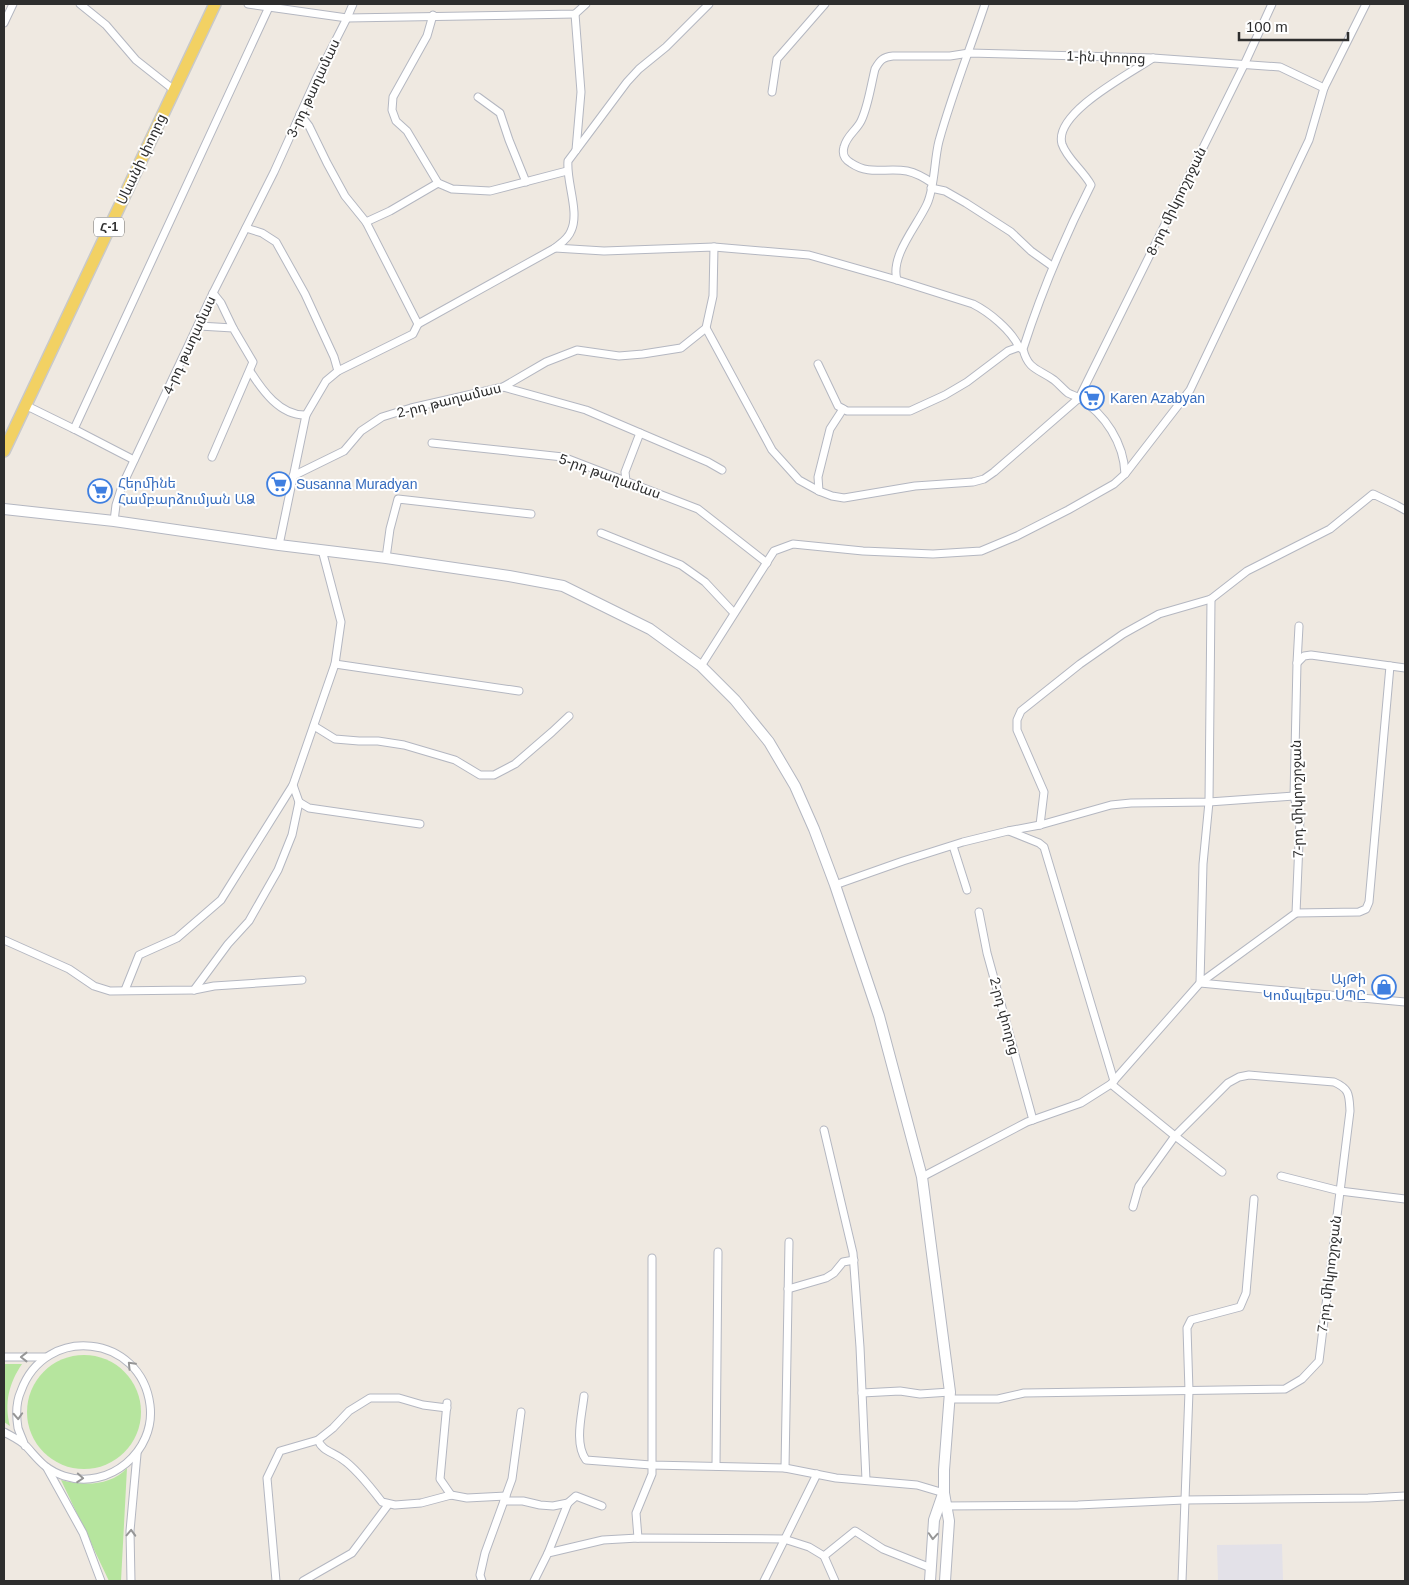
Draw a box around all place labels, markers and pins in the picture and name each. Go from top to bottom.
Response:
supermarket icon: Karen Azabyan [1079,385,1105,411]
place label: Karen Azabyan [1110,390,1205,406]
supermarket icon: Susanna Muradyan [266,471,292,497]
place label: Հերմինե Համբարձումյան ԱՁ [118,475,255,507]
place label: Susanna Muradyan [296,476,417,492]
supermarket icon: Հերմինե Համբարձումյան ԱՁ [87,478,113,504]
place label: ԱյԹի Կոմպլեքս ՍՊԸ [1263,971,1366,1003]
shop icon: ԱյԹի Կոմպլեքս ՍՊԸ [1371,974,1397,1000]

